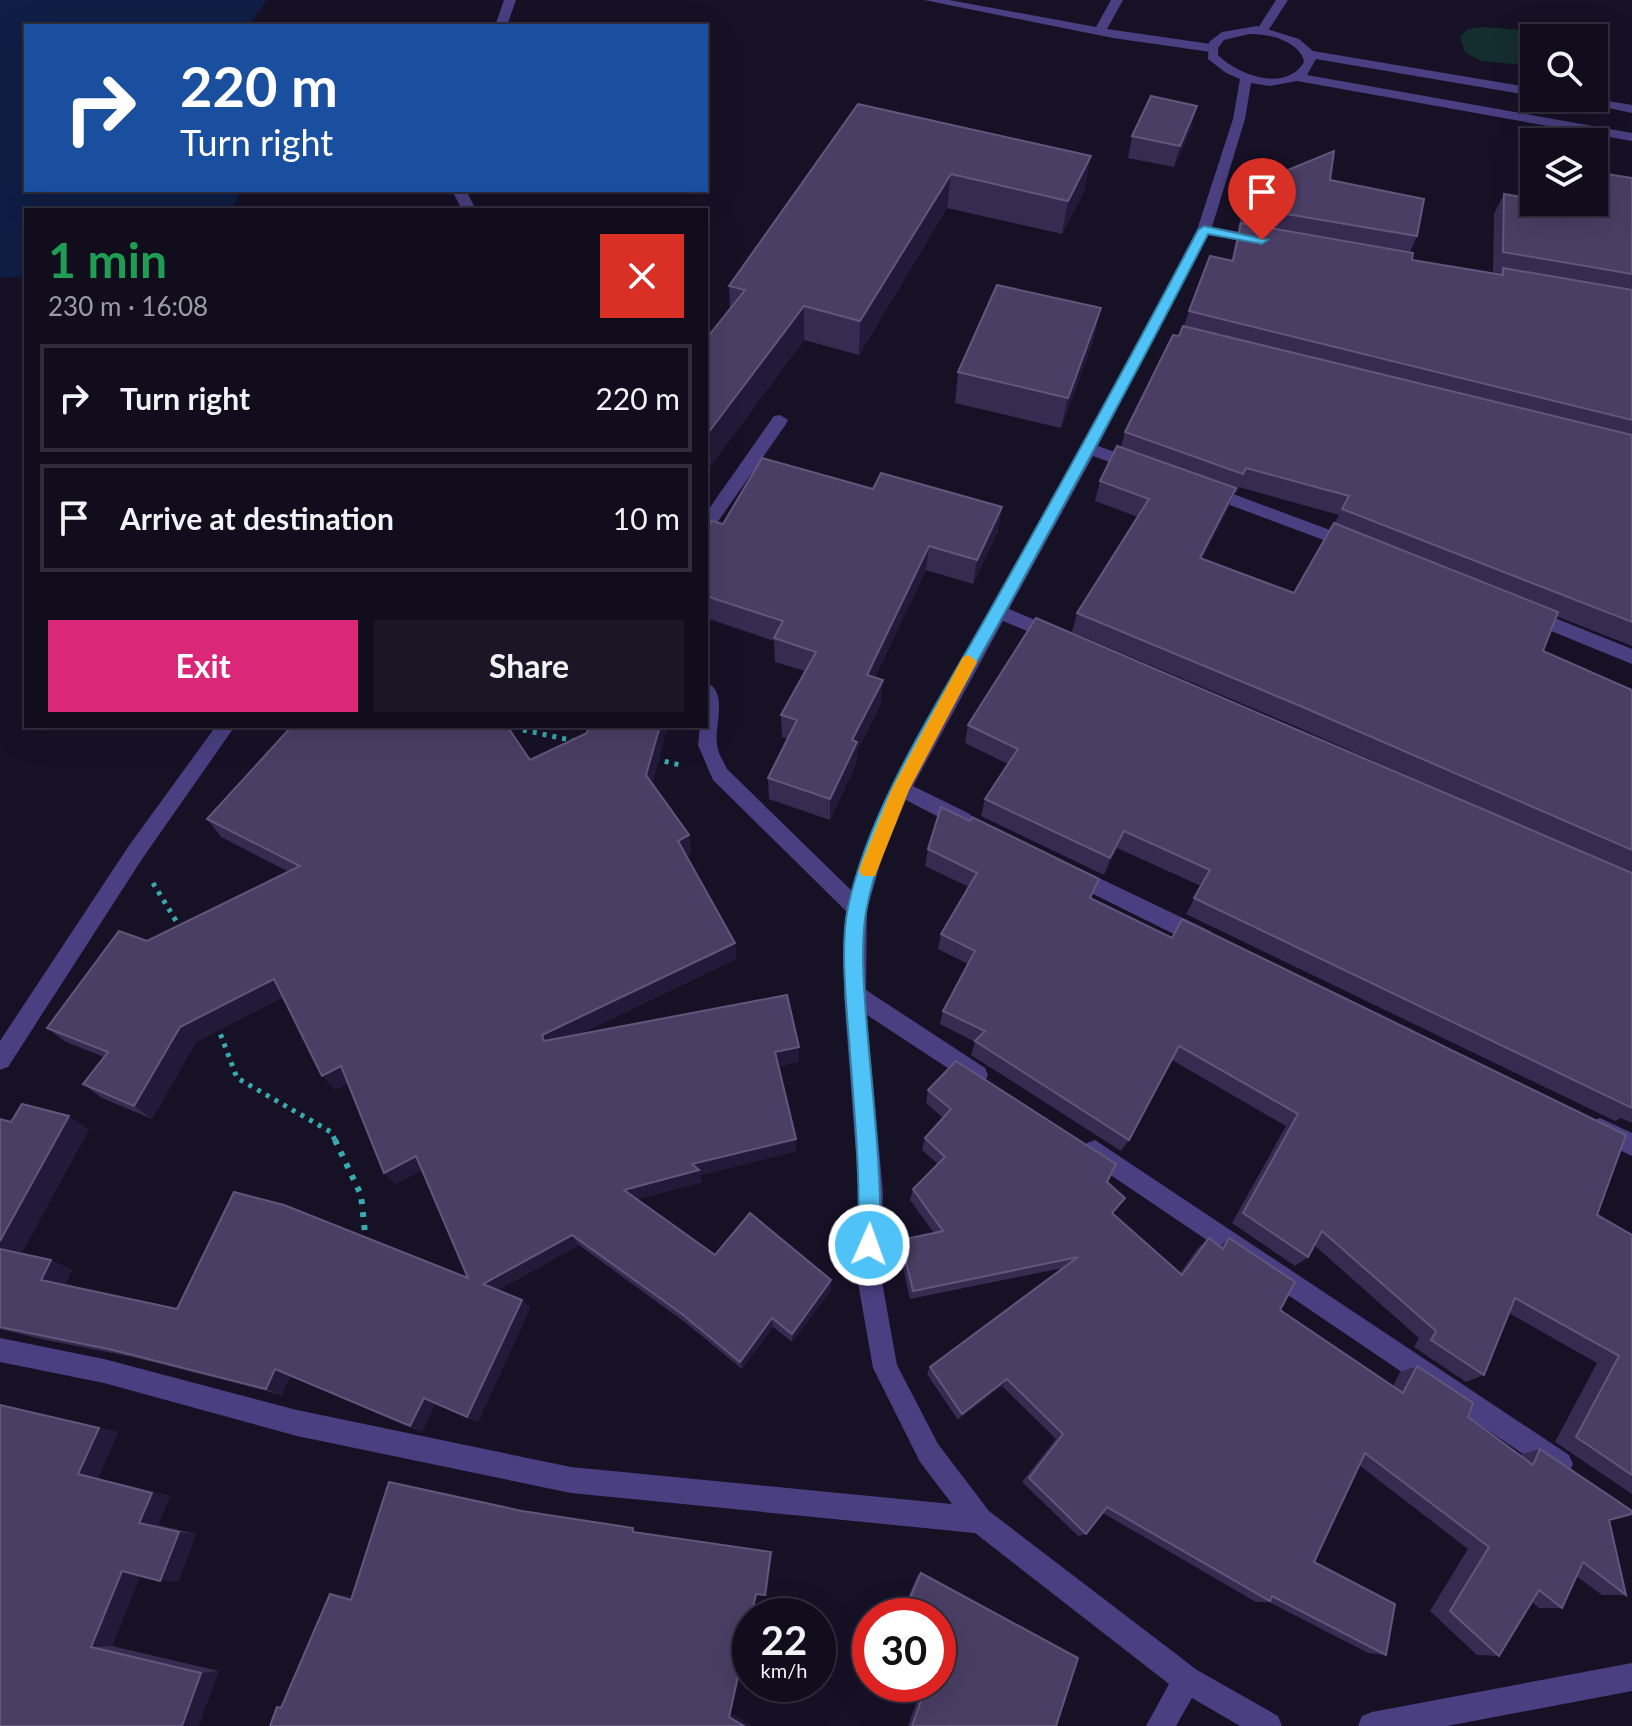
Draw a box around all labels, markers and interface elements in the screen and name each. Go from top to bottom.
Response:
map controls [1520,24,1608,216]
button: search [1520,24,1608,112]
text: 220 m [180,52,338,119]
icon: right [48,56,152,160]
text: Turn right [180,120,333,164]
button: layers [1520,128,1608,216]
pin [1228,158,1296,240]
icon: arrive [1240,170,1284,214]
text: 1 min [48,231,167,288]
button: close [600,234,684,318]
text: 230 m · 16:08 [48,290,208,322]
icon: right [52,376,96,420]
text: Turn right [120,380,250,416]
text: 220 m [595,380,680,416]
icon: arrive [52,496,96,540]
text: Arrive at destination [120,500,394,536]
text: 10 m [613,500,680,536]
button: Exit [48,620,358,712]
button: Share [374,620,684,712]
position arrow [827,1203,911,1287]
speed limit sign: 30 [852,1598,956,1702]
text: 22 [761,1616,807,1664]
text: km/h [761,1658,807,1682]

